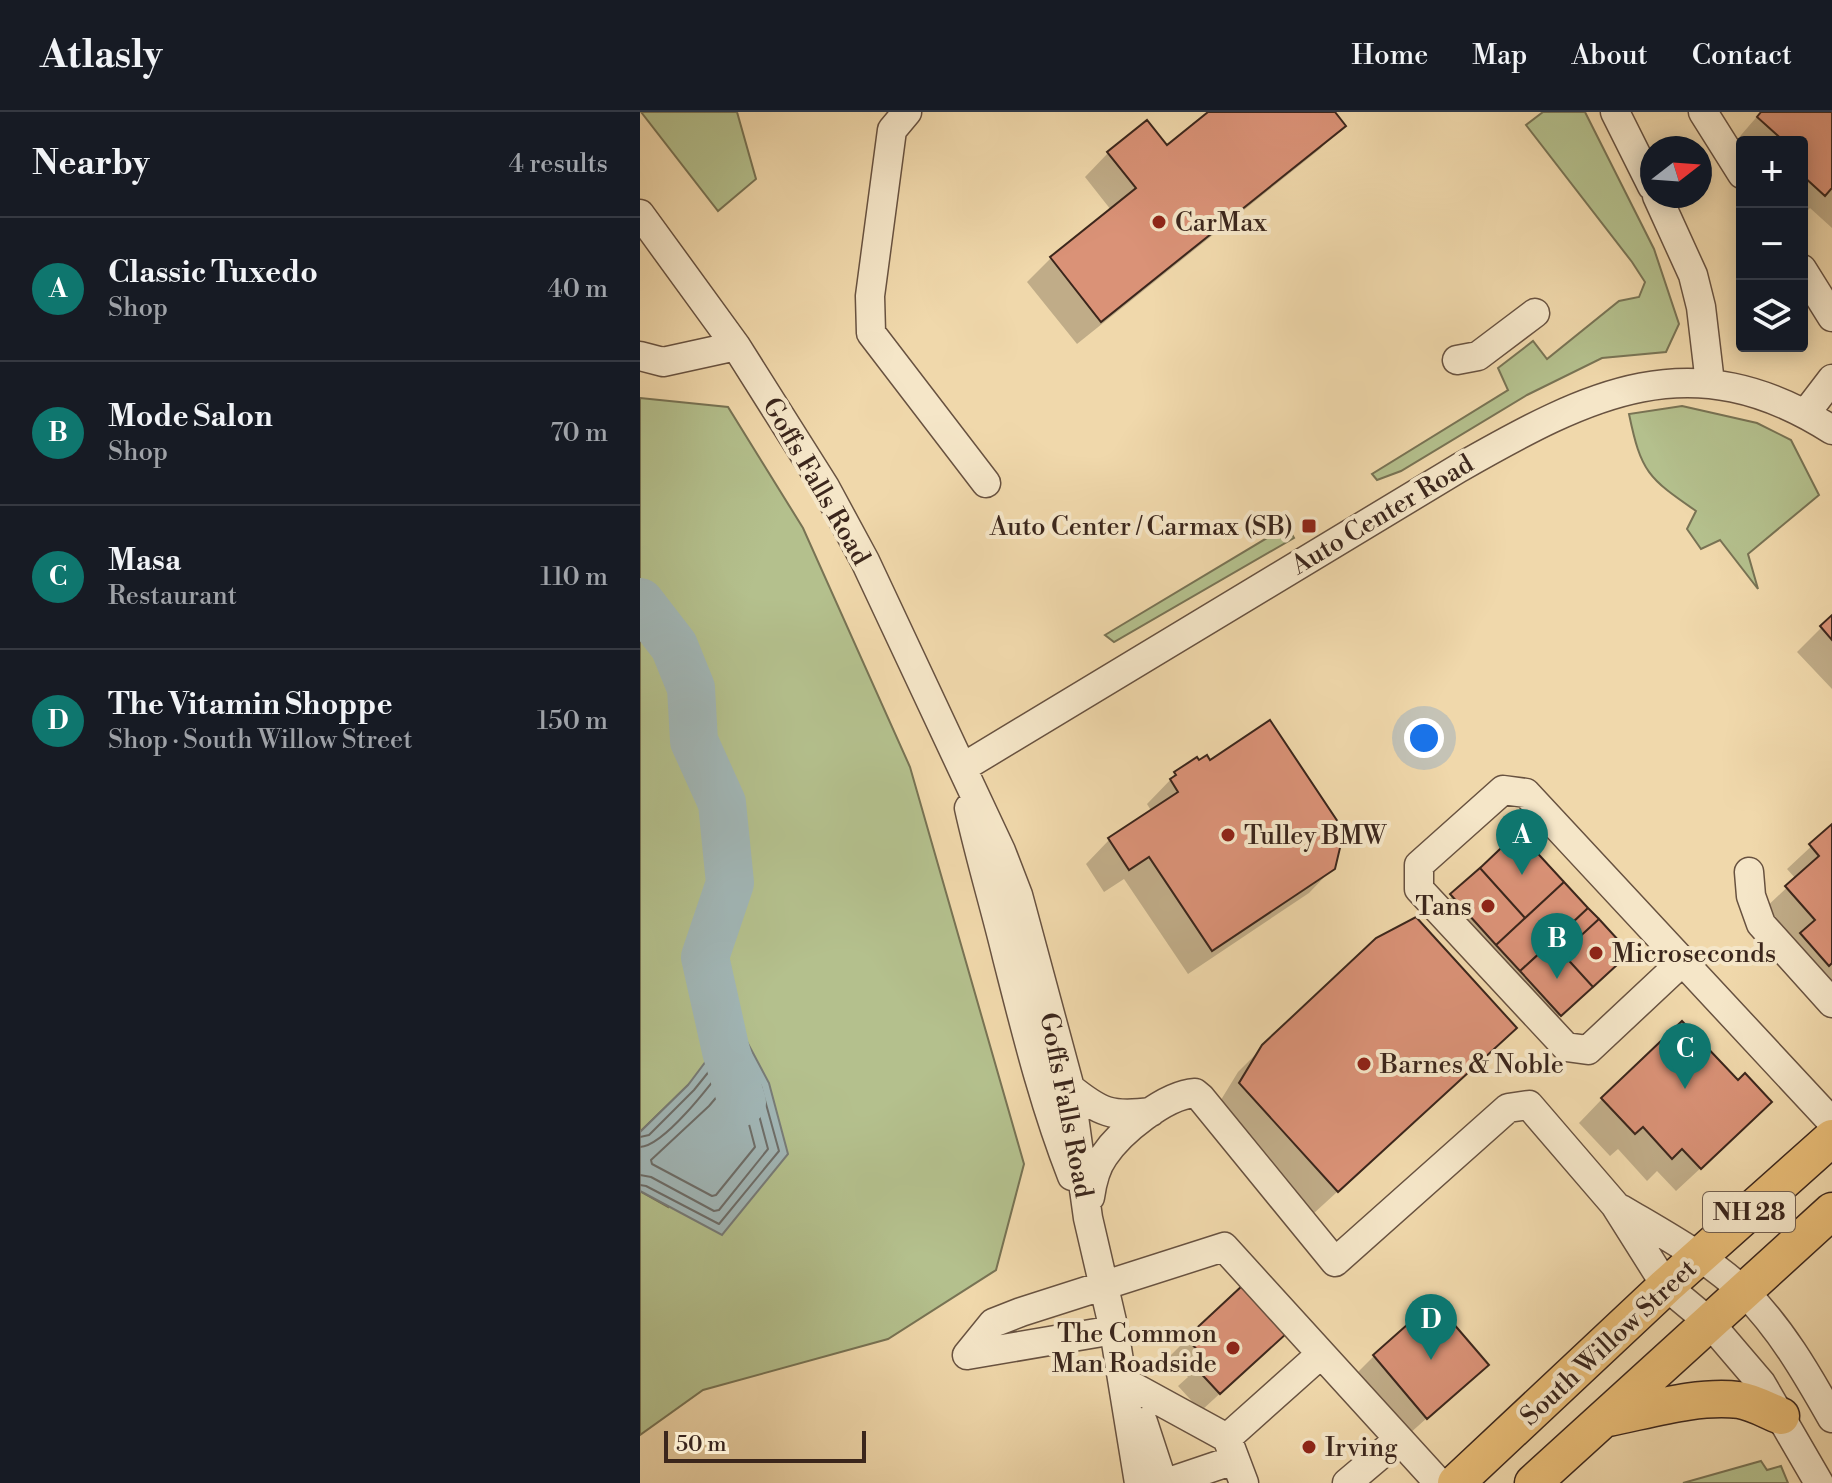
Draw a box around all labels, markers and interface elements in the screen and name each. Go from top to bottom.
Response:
text: Atlasly [40,32,163,79]
text: Home [1352,38,1428,73]
text: Map [1472,38,1527,73]
text: About [1571,38,1648,73]
text: Contact [1692,38,1792,73]
north arrow [1640,136,1712,208]
map controls [1736,136,1808,352]
button: + [1736,136,1808,208]
text: Nearby [32,143,150,185]
text: 4 results [509,148,608,180]
place label: CarMax [1175,207,1267,239]
button: − [1736,208,1808,280]
marker: CarMax [1150,213,1168,231]
text: Classic Tuxedo [108,254,318,292]
text: A [49,273,67,305]
text: 40 m [547,273,608,305]
button: layers [1736,280,1808,352]
text: Shop [108,292,168,324]
street label: Goffs Falls Road [755,392,877,571]
text: Mode Salon [108,398,273,436]
text: B [48,417,68,449]
text: 70 m [550,417,608,449]
text: Shop [108,436,168,468]
street label: Auto Center Road [1285,448,1480,582]
place label: Auto Center / Carmax (SB) [989,511,1293,543]
marker: Auto Center / Carmax (SB) [1300,517,1318,535]
text: Masa [108,542,181,580]
text: C [49,561,67,593]
text: 110 m [540,561,608,593]
text: Restaurant [108,580,237,612]
text: The Vitamin Shoppe [108,686,393,724]
text: D [48,705,68,737]
text: 150 m [537,705,608,737]
your location [1404,718,1444,758]
text: Shop · South Willow Street [108,724,412,756]
pin: A [1496,809,1548,875]
place label: Tulley BMW [1244,820,1388,852]
marker: Tulley BMW [1219,826,1237,844]
place label: Tans [1415,891,1472,923]
marker: Tans [1479,897,1497,915]
pin: B [1531,913,1583,979]
place label: Microseconds [1612,938,1776,970]
marker: Microseconds [1587,944,1605,962]
street label: Goffs Falls Road [1032,1010,1100,1201]
pin: C [1659,1023,1711,1089]
place label: Barnes & Noble [1379,1049,1564,1081]
marker: Barnes & Noble [1355,1055,1373,1073]
road number: NH 28 [1703,1192,1795,1232]
street label: South Willow Street [1514,1253,1703,1433]
pin: D [1405,1294,1457,1360]
place label: The Common Man Roadside [1052,1318,1217,1380]
marker: The Common Man Roadside [1224,1339,1242,1357]
scale bar [664,1427,866,1463]
text: 50 m [676,1431,727,1458]
place label: Irving [1325,1432,1398,1464]
marker: Irving [1300,1438,1318,1456]

